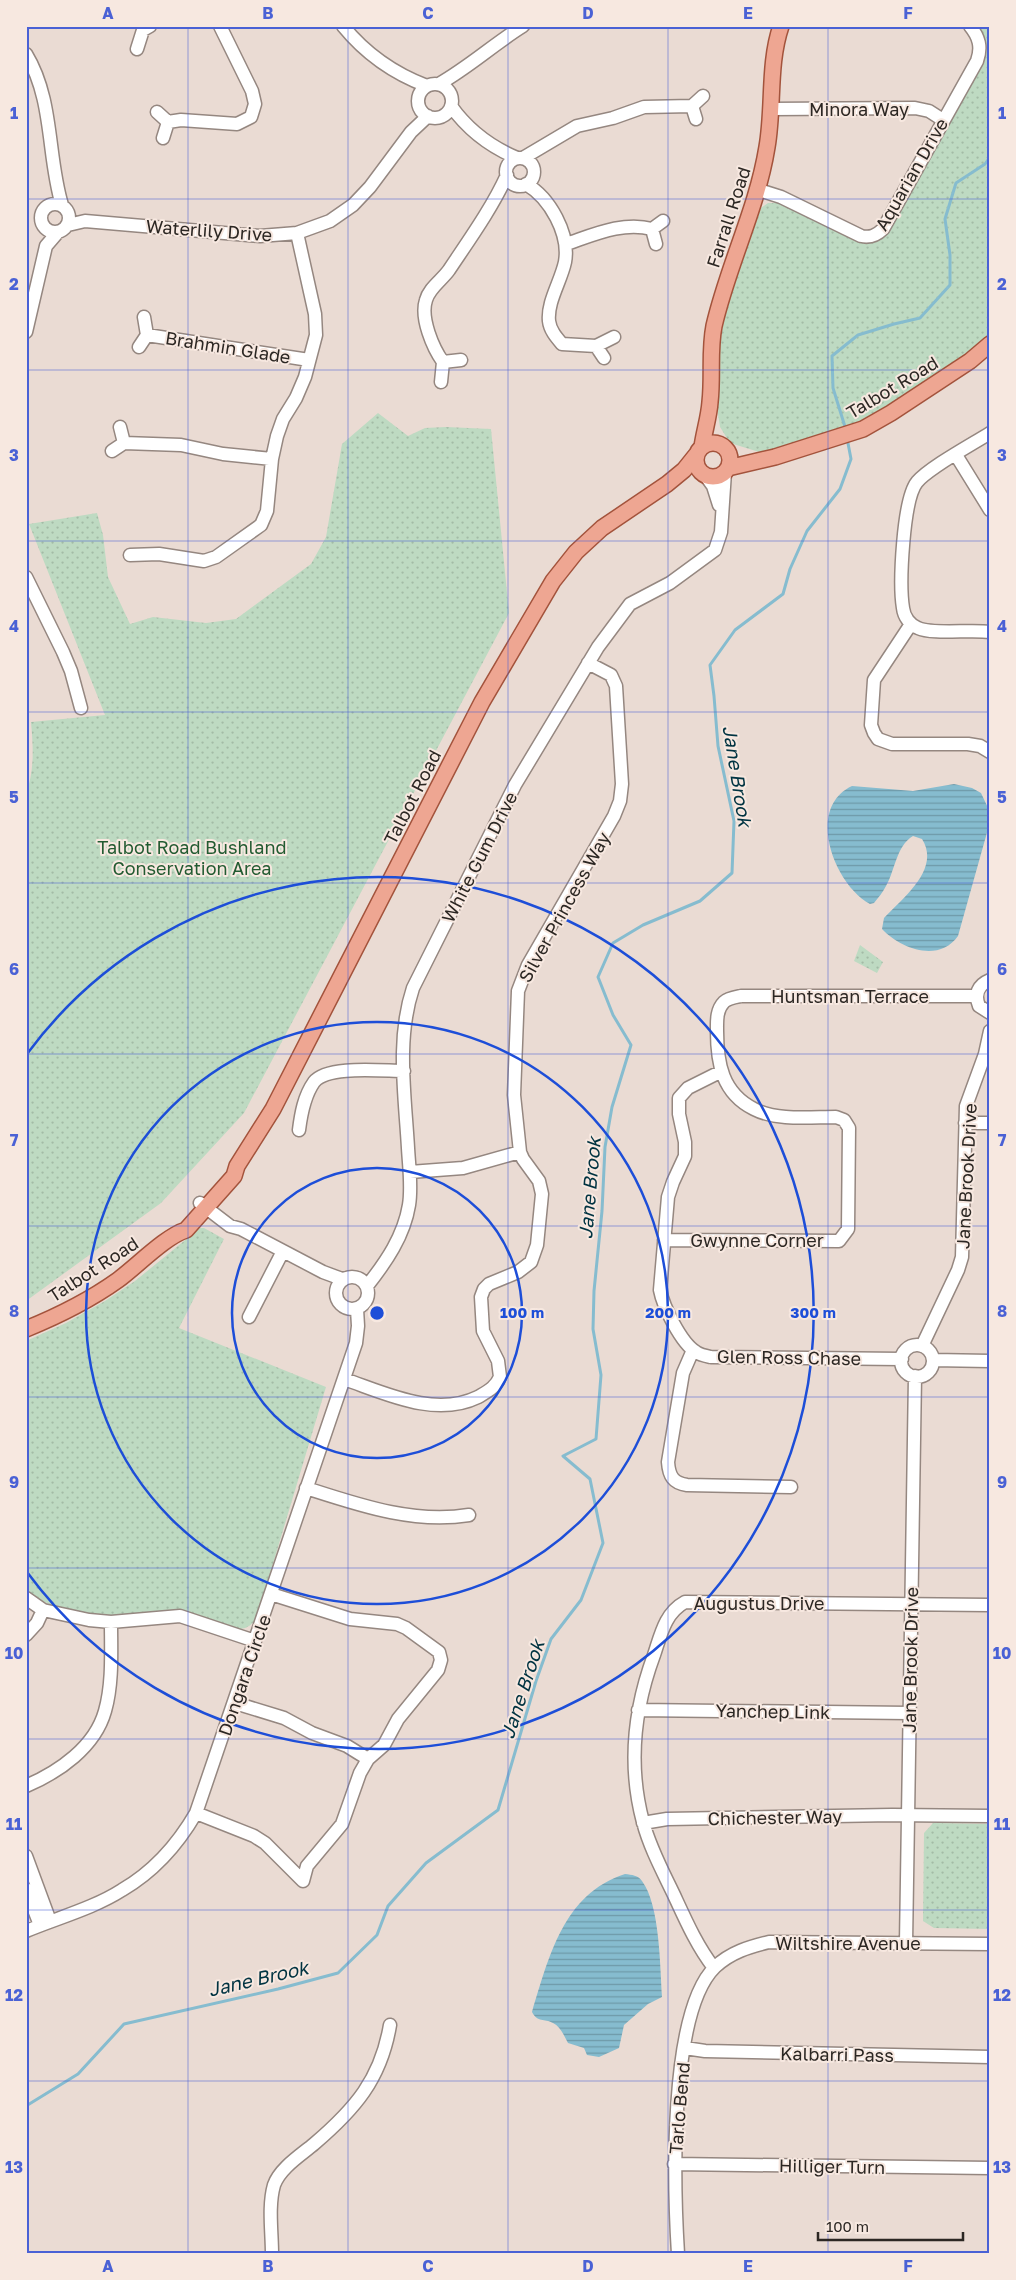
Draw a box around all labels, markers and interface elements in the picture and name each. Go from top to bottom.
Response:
text: A [102,3,114,23]
text: B [262,3,274,23]
text: C [422,3,434,23]
text: D [582,3,594,23]
text: E [743,3,753,23]
text: F [903,3,913,23]
street label: Minora Way [809,98,909,120]
text: 1 [10,103,18,123]
text: 1 [998,103,1006,123]
street label: Aquarian Drive [870,114,952,234]
street label: Farrall Road [701,164,755,270]
street label: Waterlily Drive [145,215,273,245]
text: 2 [9,274,19,294]
text: 2 [997,274,1007,294]
street label: Brahmin Glade [164,326,292,368]
street label: Talbot Road [842,351,942,423]
text: 3 [9,445,19,465]
text: 3 [997,445,1007,465]
text: 4 [9,616,19,636]
text: 4 [997,616,1007,636]
water label: Jane Brook [719,724,758,831]
street label: Talbot Road [379,746,445,848]
text: 5 [9,787,19,807]
text: 5 [997,787,1007,807]
street label: White Gum Drive [437,788,521,926]
street label: Silver Princess Way [514,828,614,986]
park label: Talbot Road Bushland Conservation Area [97,836,287,879]
text: 6 [9,959,19,979]
text: 6 [997,959,1007,979]
street label: Huntsman Terrace [771,985,929,1007]
street label: Jane Brook Drive [951,1103,981,1249]
text: 7 [10,1130,19,1150]
text: 7 [998,1130,1007,1150]
water label: Jane Brook [573,1134,605,1240]
street label: Gwynne Corner [690,1229,824,1251]
street label: Talbot Road [44,1232,142,1306]
text: 8 [9,1301,19,1321]
text: 8 [997,1301,1007,1321]
text: 100 m [500,1303,544,1321]
text: 200 m [645,1303,691,1321]
text: 300 m [790,1303,836,1321]
centre of rings [368,1304,386,1322]
street label: Glen Ross Chase [717,1345,861,1369]
text: 9 [9,1472,19,1492]
text: 9 [997,1472,1007,1492]
street label: Jane Brook Drive [898,1587,922,1733]
street label: Augustus Drive [694,1592,824,1614]
street label: Dongara Circle [213,1611,275,1739]
water label: Jane Brook [495,1635,549,1741]
text: 10 [5,1643,23,1663]
text: 10 [993,1643,1011,1663]
street label: Yanchep Link [716,1699,830,1723]
street label: Chichester Way [708,1805,842,1829]
text: 11 [6,1814,22,1834]
text: 11 [994,1814,1010,1834]
street label: Wiltshire Avenue [775,1932,921,1954]
water label: Jane Brook [206,1955,313,2001]
text: 12 [5,1985,23,2005]
text: 12 [993,1985,1011,2005]
street label: Kalbarri Pass [780,2042,894,2066]
street label: Tarlo Bend [664,2061,694,2155]
street label: Hilliger Turn [779,2154,885,2178]
text: 13 [5,2157,23,2177]
text: 13 [993,2157,1011,2177]
scale bar [818,2210,964,2242]
text: 100 m [826,2217,869,2235]
text: A [102,2256,114,2276]
text: B [262,2256,274,2276]
text: C [422,2256,434,2276]
text: D [582,2256,594,2276]
text: E [743,2256,753,2276]
text: F [903,2256,913,2276]

